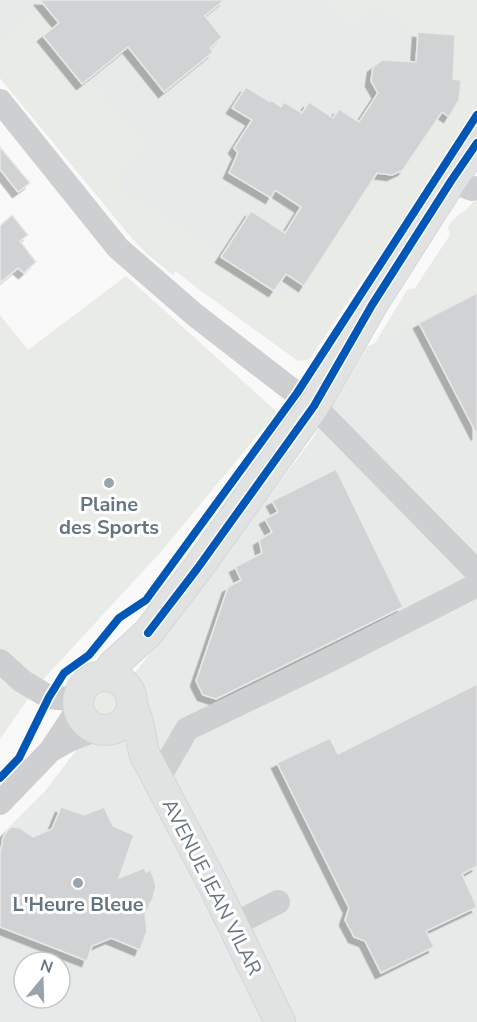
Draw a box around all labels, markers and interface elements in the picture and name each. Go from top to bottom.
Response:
marker: Plaine des Sports [102,476,116,490]
place label: Plaine des Sports [59,491,159,541]
street label: AVENUE JEAN VILAR [156,794,268,980]
marker: L'Heure Bleue [71,876,85,890]
place label: L'Heure Bleue [12,891,144,918]
north arrow [12,950,72,1010]
text: N [37,954,56,979]

